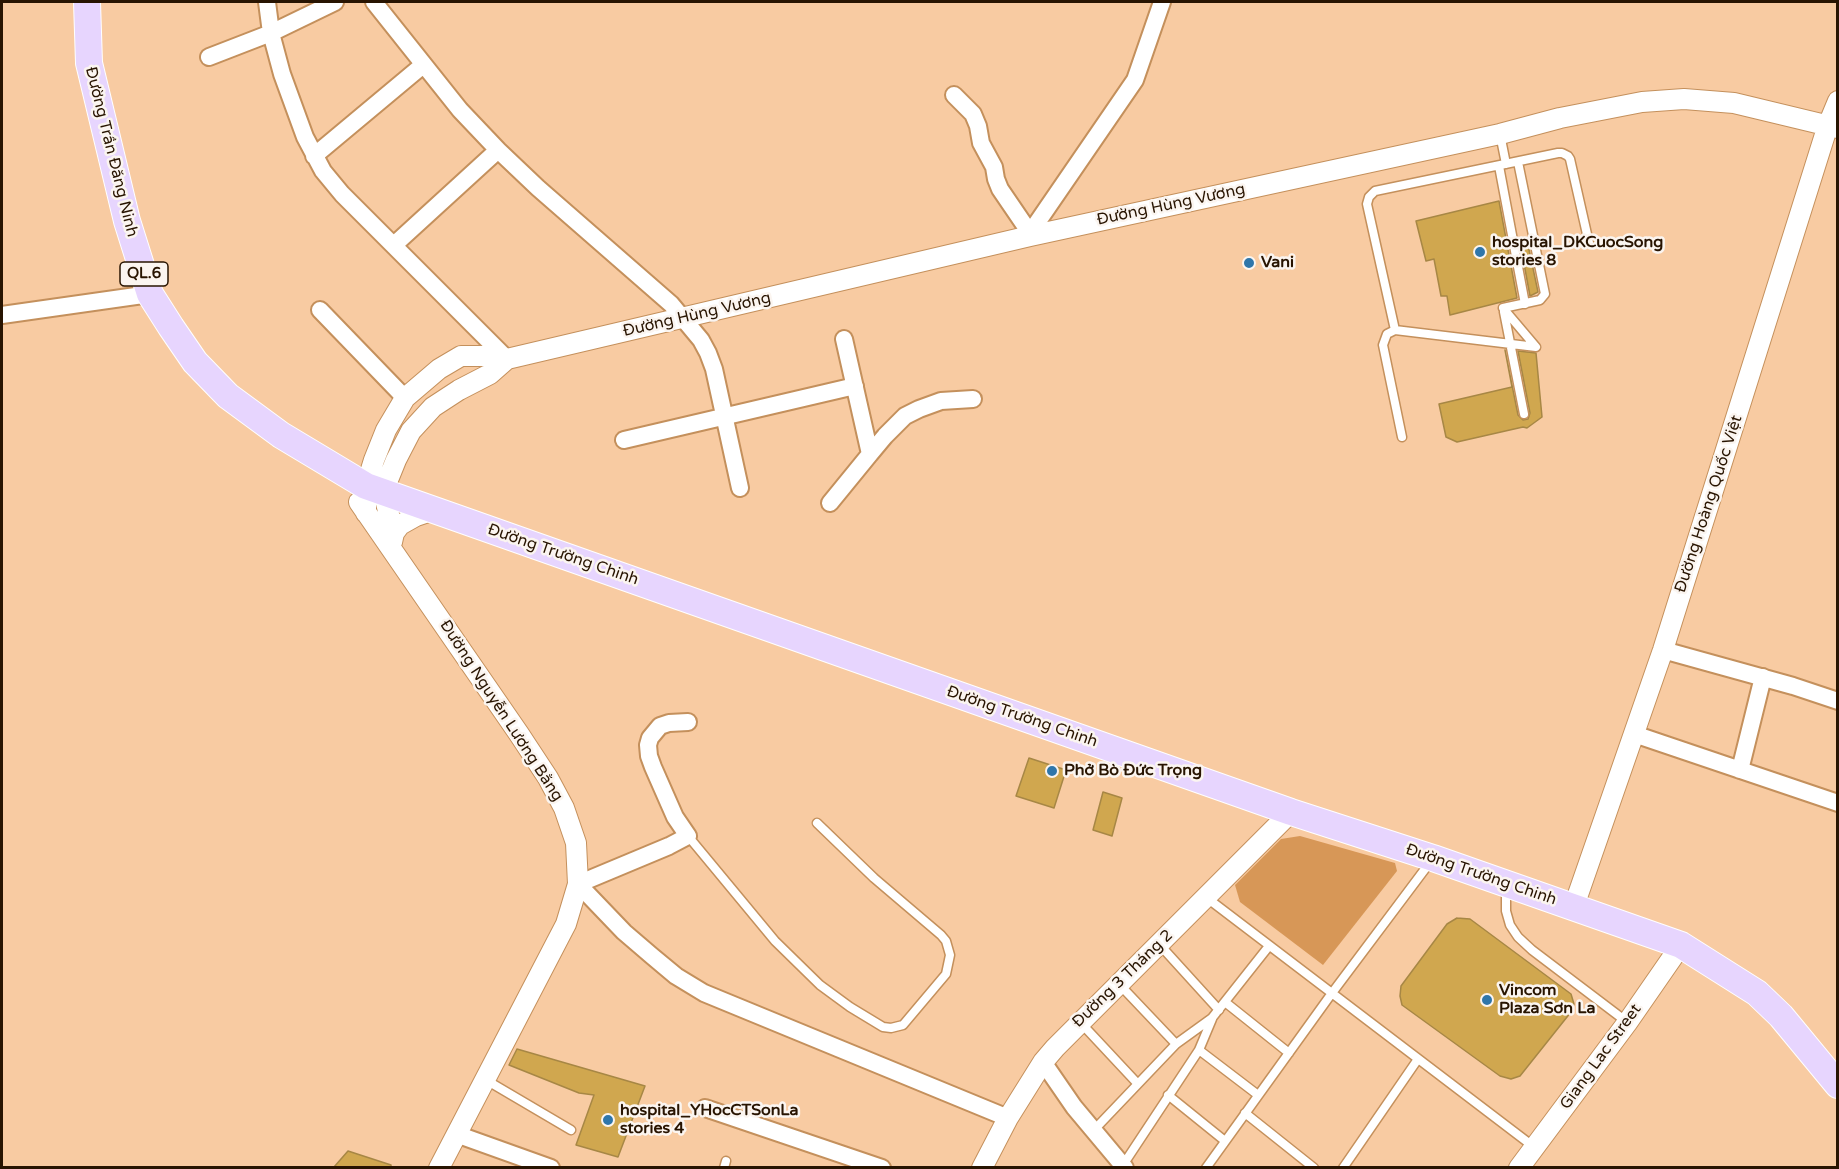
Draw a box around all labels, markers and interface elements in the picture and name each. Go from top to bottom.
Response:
street label: Đường Trần Đăng Ninh [81,65,141,239]
street label: Đường Hùng Vương [1095,180,1247,230]
place label: hospital_DKCuocSong stories 8 [1492,233,1663,271]
marker: hospital_DKCuocSong stories 8 [1473,245,1487,259]
place label: Vani [1261,253,1294,273]
marker: Vani [1242,256,1256,270]
road number: QL.6 [120,262,168,286]
street label: Đường Hùng Vương [621,289,773,341]
street label: Đường Hoàng Quốc Việt [1671,413,1747,595]
street label: Đường Trường Chinh [485,520,641,590]
street label: Đường Nguyễn Lương Bằng [435,617,567,805]
street label: Đường Trường Chinh [944,682,1100,752]
place label: Phở Bò Đức Trọng [1064,761,1202,781]
marker: Phở Bò Đức Trọng [1045,764,1059,778]
street label: Đường Trường Chinh [1403,840,1559,910]
street label: Đường 3 Tháng 2 [1069,926,1177,1032]
place label: Vincom Plaza Sơn La [1499,981,1595,1019]
marker: Vincom Plaza Sơn La [1480,993,1494,1007]
street label: Giang Lac Street [1556,1001,1646,1113]
place label: hospital_YHocCTSonLa stories 4 [620,1101,798,1139]
marker: hospital_YHocCTSonLa stories 4 [601,1113,615,1127]

